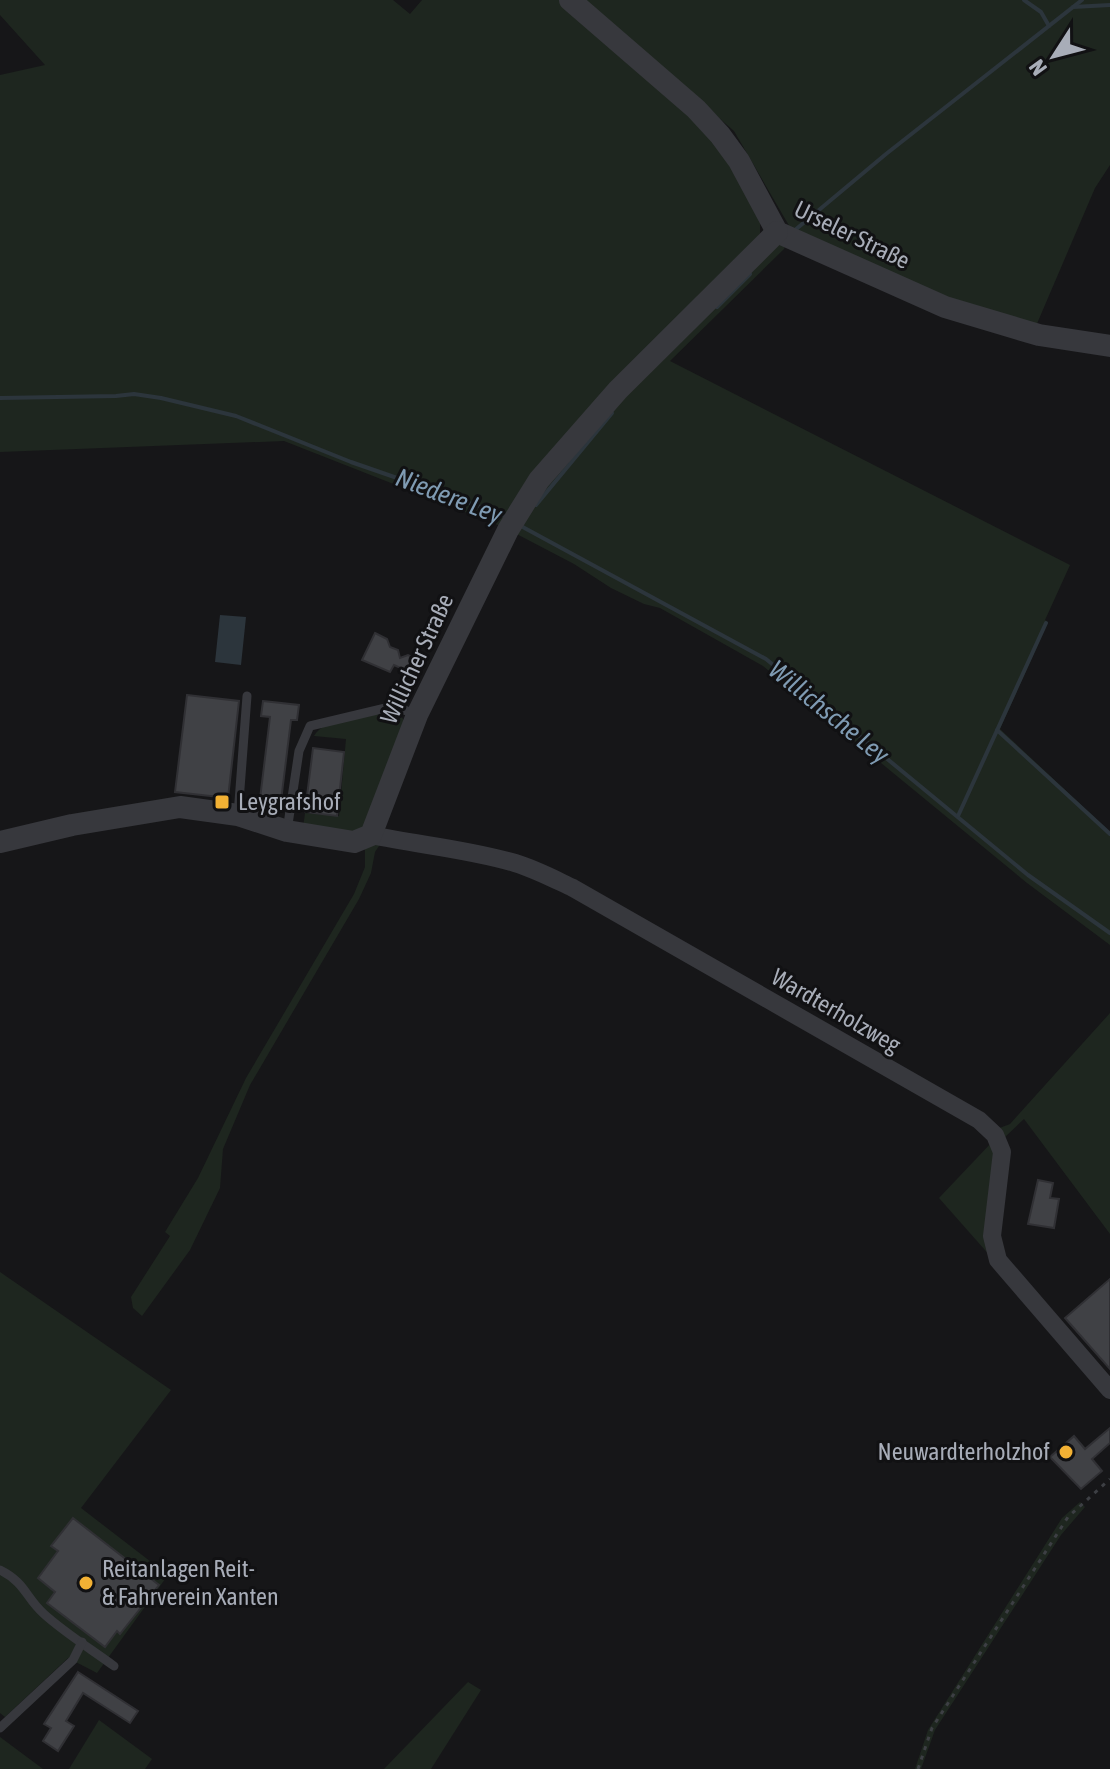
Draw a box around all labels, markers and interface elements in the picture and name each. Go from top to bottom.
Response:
north arrow [1014,16,1094,96]
text: N [1023,55,1052,81]
street label: Urseler Straße [790,195,914,274]
water label: Niedere Ley [392,462,507,530]
street label: Willicher Straße [375,590,458,728]
water label: Willichsche Ley [763,654,895,770]
place label: Leygrafshof [238,788,341,815]
marker: Leygrafshof [213,793,231,811]
street label: Wardterholzweg [767,963,906,1059]
place label: Neuwardterholzhof [878,1438,1050,1465]
marker: Neuwardterholzhof [1057,1443,1075,1461]
place label: Reitanlagen Reit- & Fahrverein Xanten [102,1555,279,1610]
marker: Reitanlagen Reit- & Fahrverein Xanten [77,1574,95,1592]

